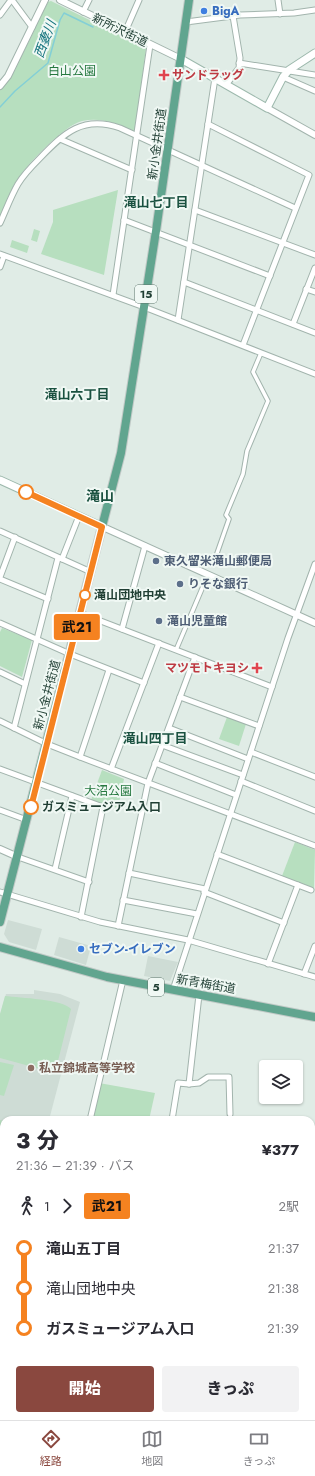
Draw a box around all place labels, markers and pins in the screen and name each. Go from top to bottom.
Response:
place label: BigA [212,2,240,20]
marker: BigA [199,6,209,16]
place label: サンドラッグ [172,66,244,84]
marker: サンドラッグ [159,70,169,80]
unlabelled marker [18,484,34,500]
place label: 東久留米滝山郵便局 [164,552,272,570]
marker: 東久留米滝山郵便局 [151,556,161,566]
place label: りそな銀行 [188,575,248,593]
marker: りそな銀行 [175,579,185,589]
place label: 滝山団地中央 [94,586,166,604]
marker: 滝山団地中央 [79,589,91,601]
place label: 滝山児童館 [167,612,227,630]
marker: 滝山児童館 [154,616,164,626]
place label: マツモトキヨシ [165,659,249,677]
marker: マツモトキヨシ [252,663,262,673]
place label: ガスミュージアム入口 [42,798,161,816]
marker: ガスミュージアム入口 [23,799,39,815]
place label: セブン-イレブン [89,940,176,958]
marker: セブン-イレブン [76,944,86,954]
place label: 私立錦城高等学校 [39,1059,135,1077]
marker: 私立錦城高等学校 [26,1063,36,1073]

